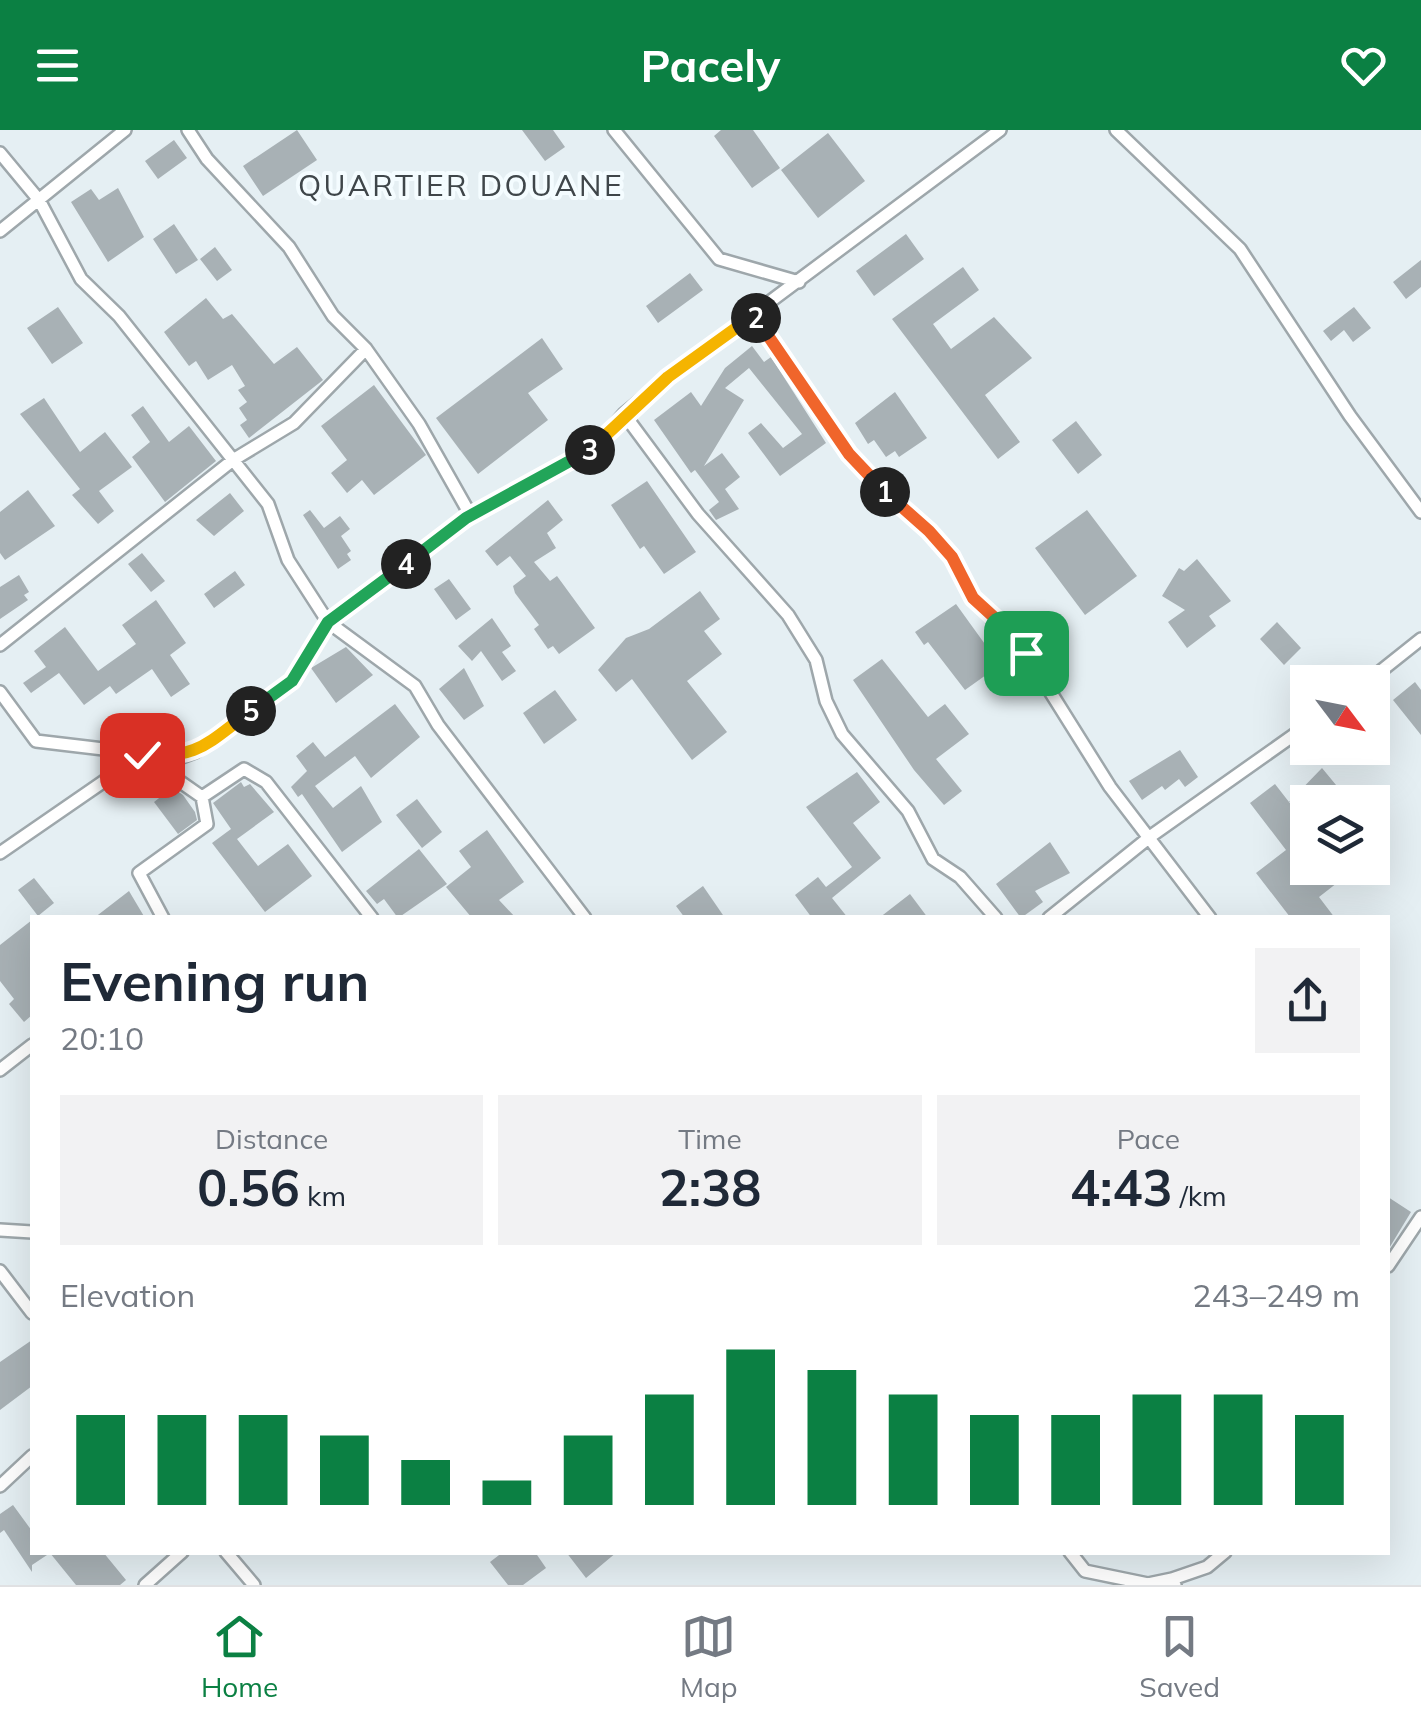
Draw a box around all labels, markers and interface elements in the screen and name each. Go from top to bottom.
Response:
text: Pacely [641,37,780,93]
icon: menu [30,38,85,93]
icon: heart [1336,38,1391,93]
district label: QUARTIER DOUANE [298,166,624,204]
pin: 2 [731,293,781,343]
text: 2 [748,300,764,335]
pin: 3 [565,425,615,475]
text: 3 [582,432,598,467]
pin: 1 [860,467,910,517]
text: 1 [877,474,893,509]
pin: 4 [381,539,431,589]
text: 4 [398,546,414,581]
pin [984,611,1069,696]
icon: arrive [999,626,1054,681]
north arrow [1290,665,1390,765]
map controls [1290,665,1390,885]
pin: 5 [226,686,276,736]
text: 5 [243,693,259,728]
pin [100,713,185,798]
icon: check [115,728,170,783]
button: layers [1290,785,1390,885]
text: Evening run [60,946,369,1015]
button: share [1255,948,1360,1053]
text: 20:10 [60,1018,144,1058]
text: Distance [215,1121,328,1156]
text: Time [678,1121,742,1156]
text: Pace [1117,1121,1180,1156]
text: 0.56 [197,1156,300,1219]
text: 2:38 [659,1156,761,1219]
text: 4:43 [1070,1156,1172,1219]
text: km [300,1178,346,1213]
text: /km [1172,1178,1227,1213]
text: Elevation [60,1275,195,1315]
text: 243–249 m [1192,1275,1360,1315]
tab: Home [201,1609,278,1704]
tab: Map [680,1609,738,1704]
tab: Saved [1139,1609,1220,1704]

